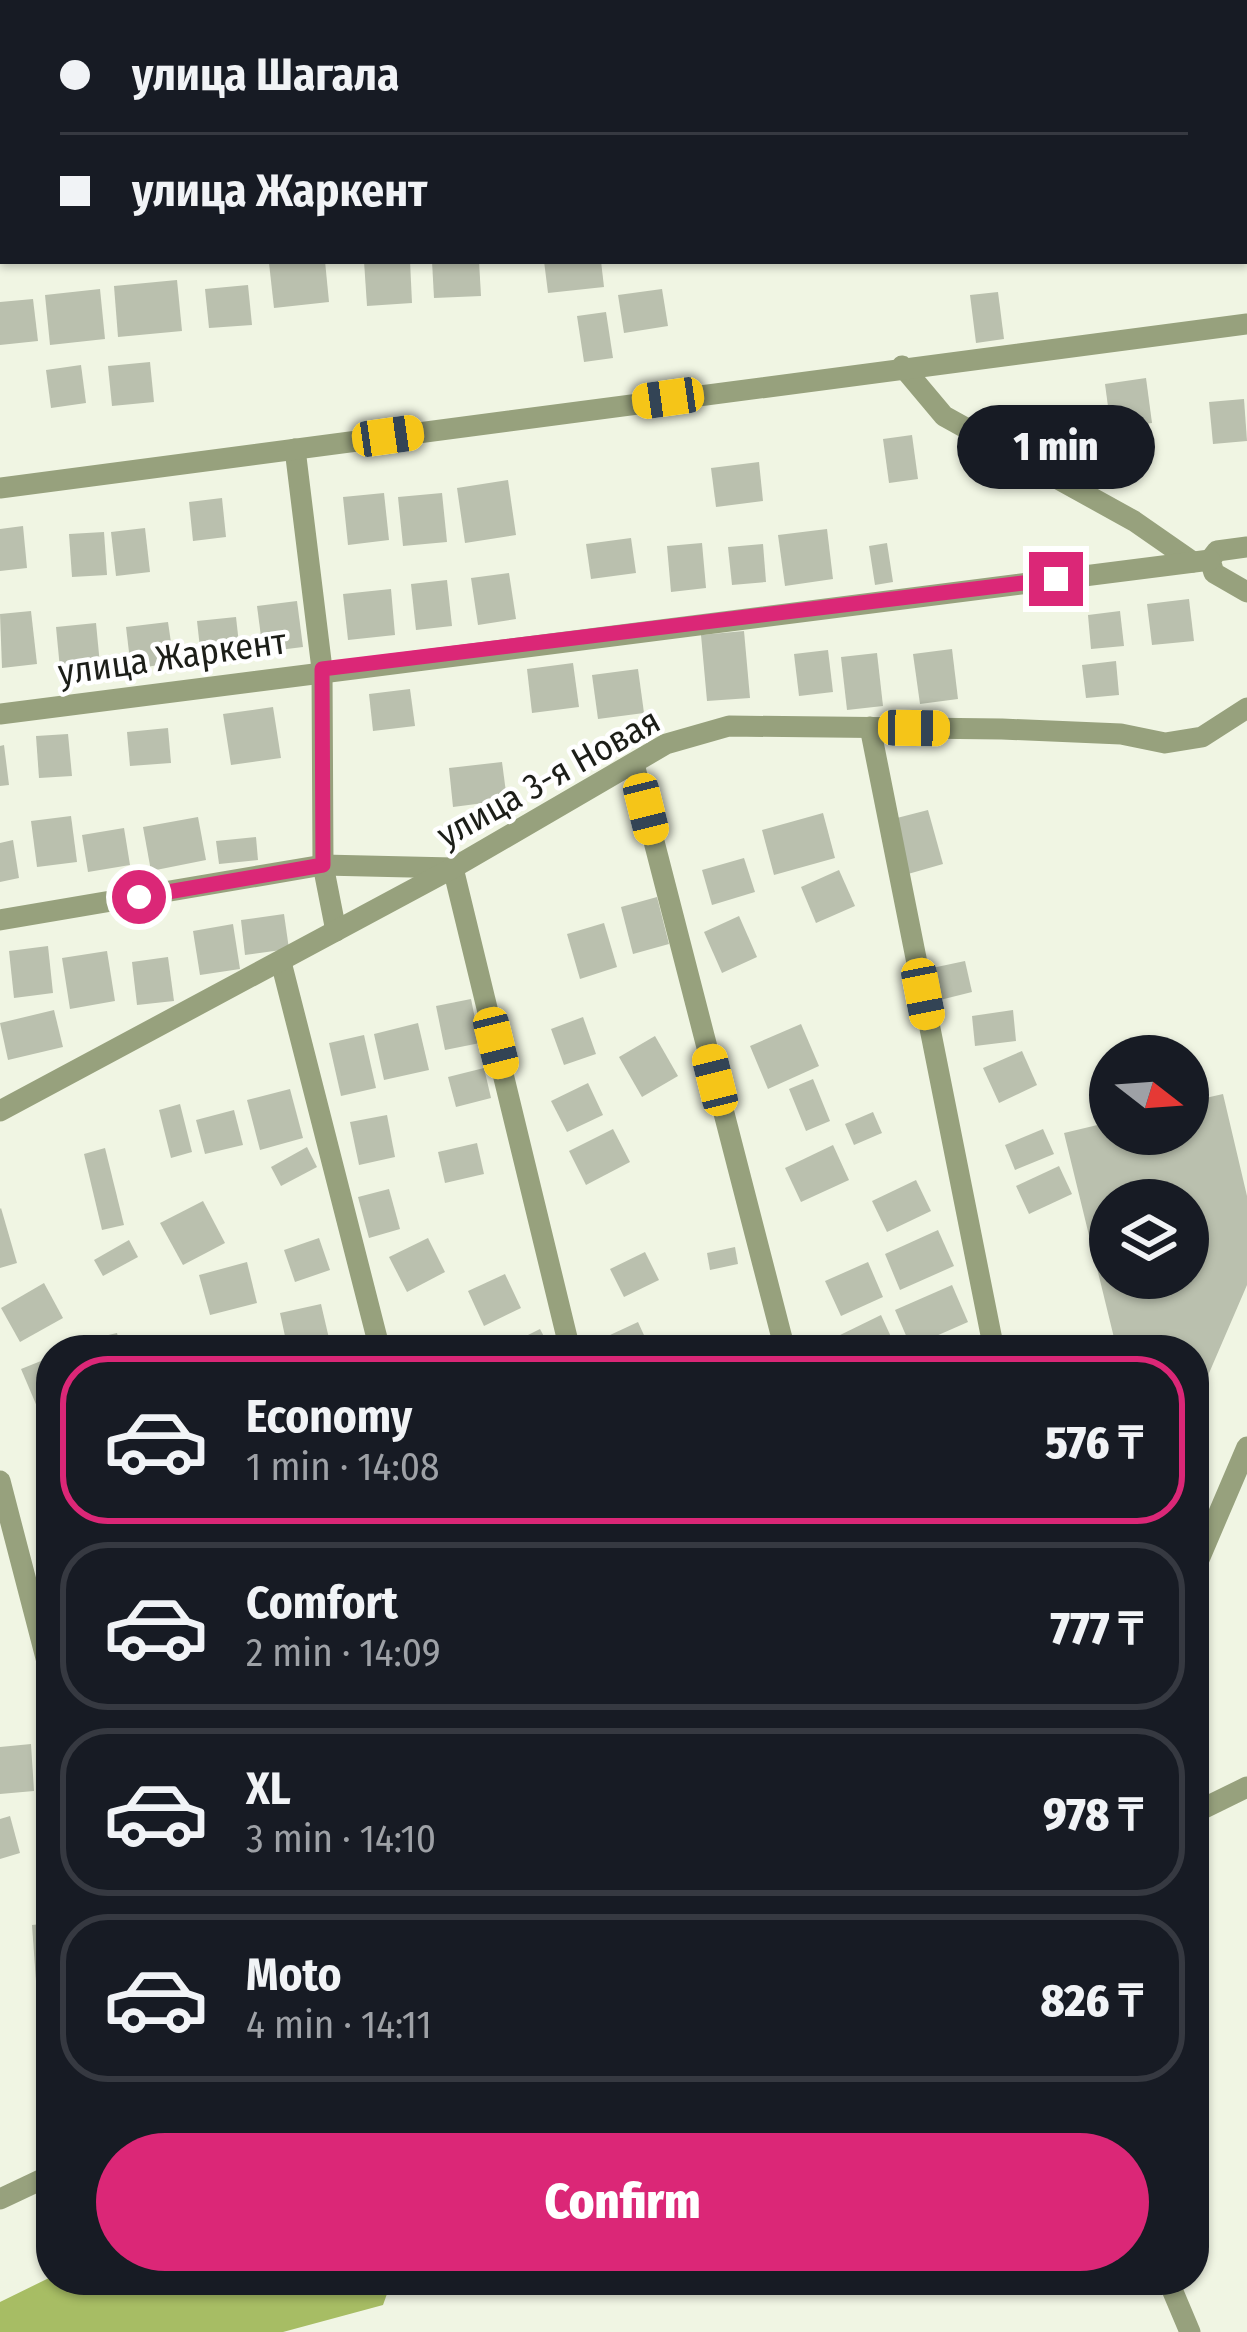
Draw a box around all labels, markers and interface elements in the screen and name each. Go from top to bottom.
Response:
text: улица Шагала [132,48,399,102]
text: улица Жаркент [132,164,427,218]
car [630,375,706,421]
callout: 1 min [957,405,1155,489]
car [350,413,426,459]
text: 1 min [1014,424,1098,470]
route end [1029,552,1083,606]
street label: улица Жаркент [55,619,289,695]
street label: улица 3-я Новая [429,699,668,857]
car [878,709,950,747]
car [620,770,672,848]
route start [112,870,166,924]
car [898,955,948,1033]
car [470,1004,522,1082]
north arrow [1089,1035,1209,1155]
map controls [1089,1035,1209,1299]
car [689,1041,741,1119]
button: layers [1089,1179,1209,1299]
icon: car [102,1386,210,1494]
text: Economy [246,1390,412,1444]
text: 576 ₸ [1045,1416,1143,1470]
text: 1 min · 14:08 [246,1444,440,1490]
icon: car [102,1572,210,1680]
text: Comfort [246,1576,398,1630]
text: 777 ₸ [1051,1602,1143,1656]
text: 2 min · 14:09 [246,1630,441,1676]
icon: car [102,1758,210,1866]
text: XL [246,1762,291,1816]
text: 978 ₸ [1043,1788,1143,1842]
text: 3 min · 14:10 [246,1816,436,1862]
icon: car [102,1944,210,2052]
text: Moto [246,1948,342,2002]
text: 826 ₸ [1040,1974,1143,2028]
text: 4 min · 14:11 [246,2002,432,2048]
button: Confirm [96,2133,1149,2271]

